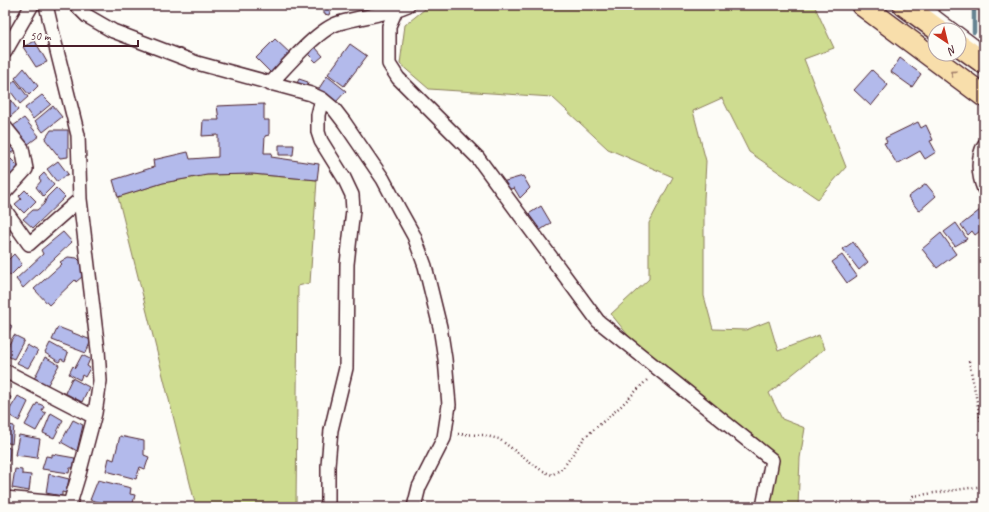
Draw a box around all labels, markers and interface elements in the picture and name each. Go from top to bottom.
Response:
scale bar [24,22,138,48]
north arrow [927,22,967,62]
text: 50 m [30,28,52,44]
text: N [944,43,960,59]
one-way arrow [950,70,957,77]

